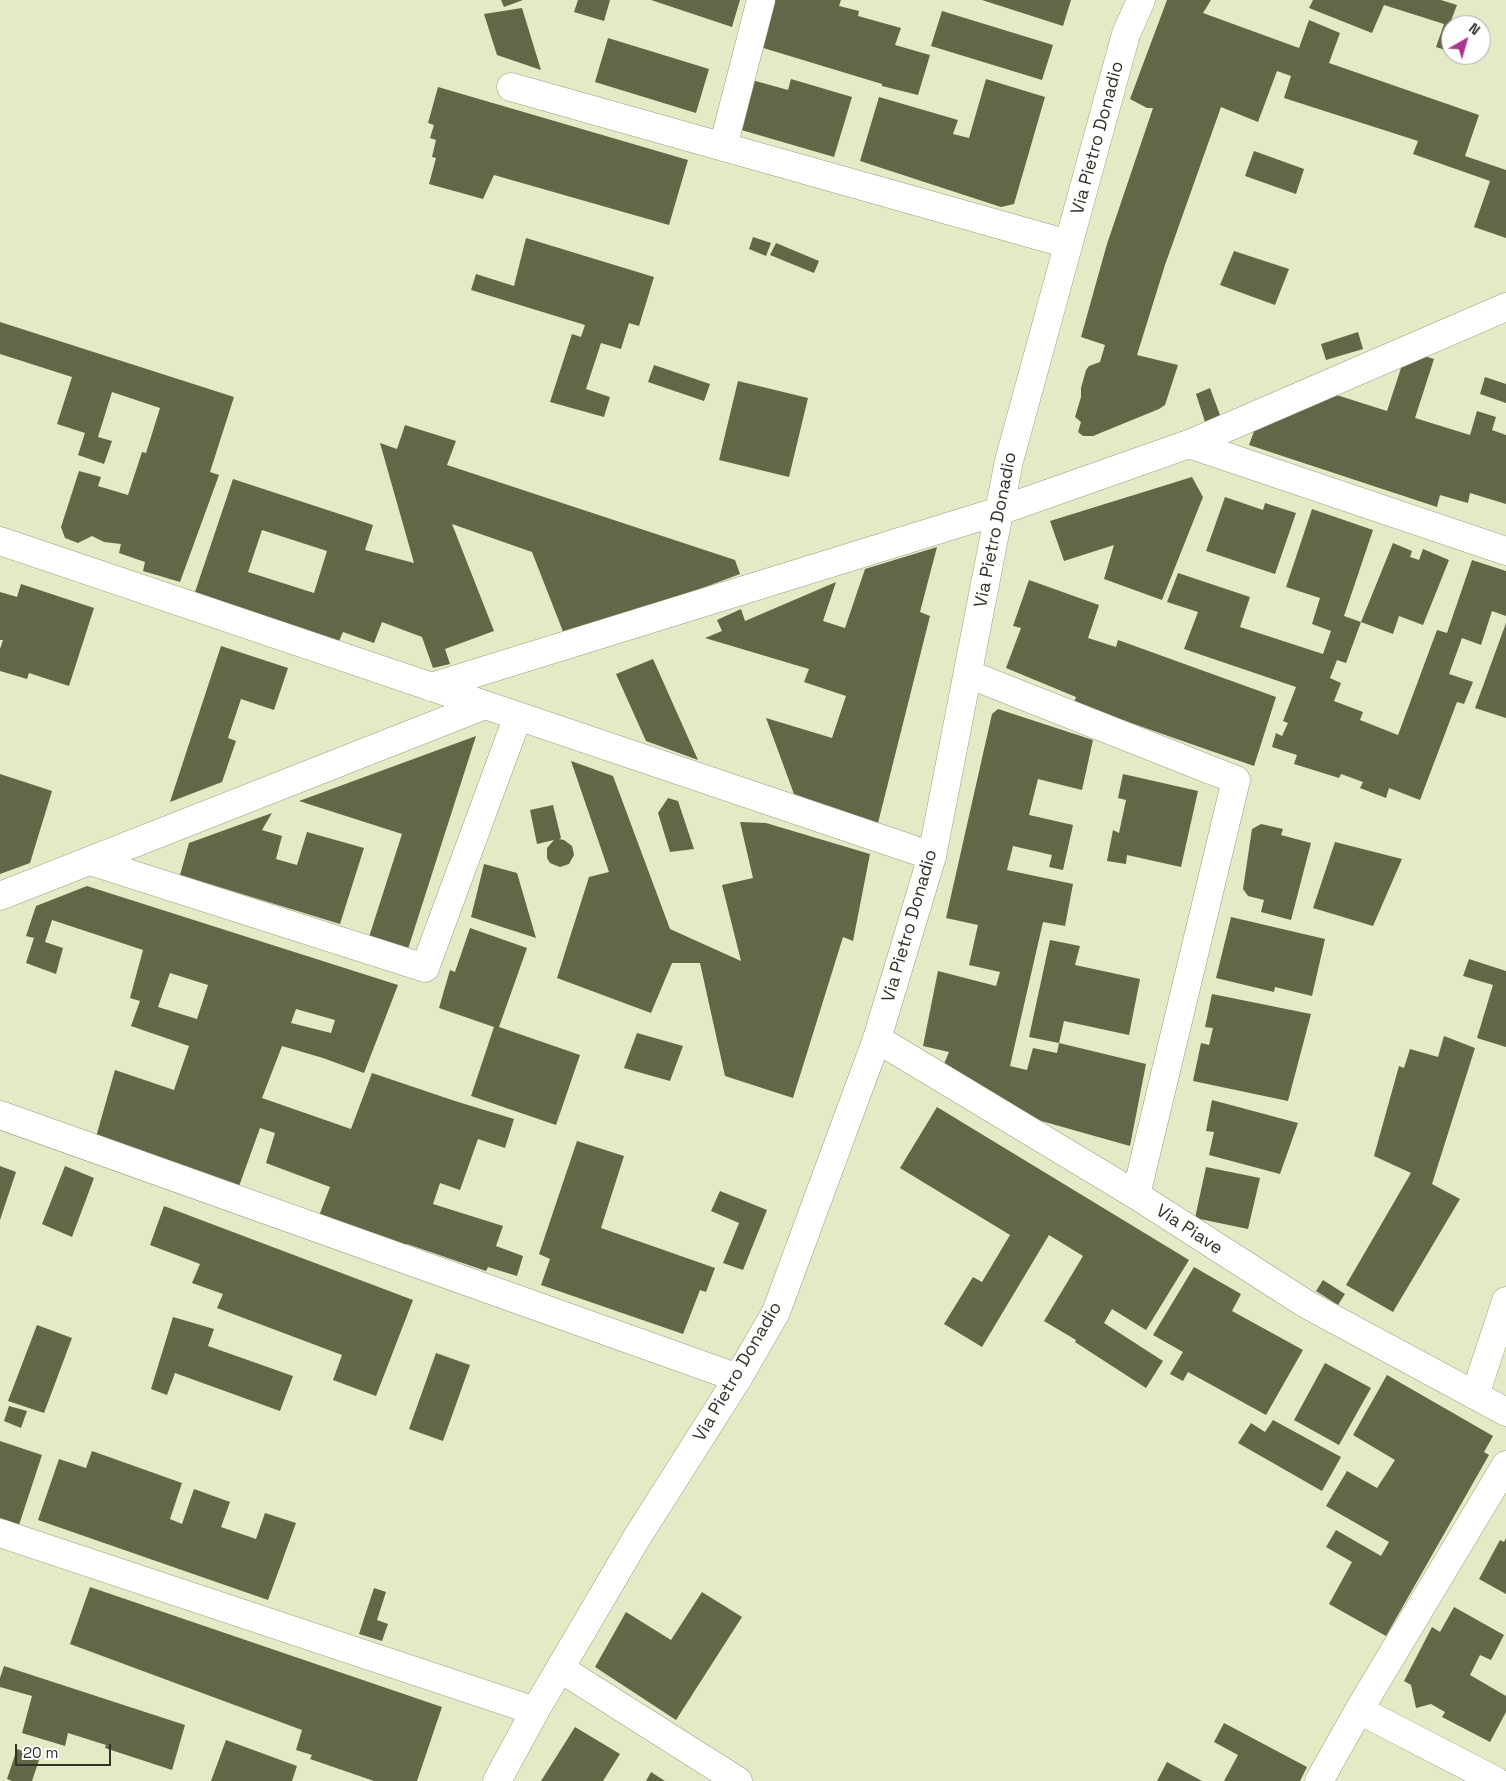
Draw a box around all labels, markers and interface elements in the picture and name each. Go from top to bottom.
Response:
north arrow [1441,15,1491,65]
text: N [1465,19,1484,39]
street label: Via Pietro Donadio [1067,59,1129,217]
street label: Via Pietro Donadio [970,450,1022,610]
street label: Via Pietro Donadio [878,847,942,1005]
street label: Via Piave [1151,1200,1227,1260]
street label: Via Pietro Donadio [689,1298,787,1446]
scale bar [18,1734,114,1766]
text: 20 m [23,1743,58,1762]

